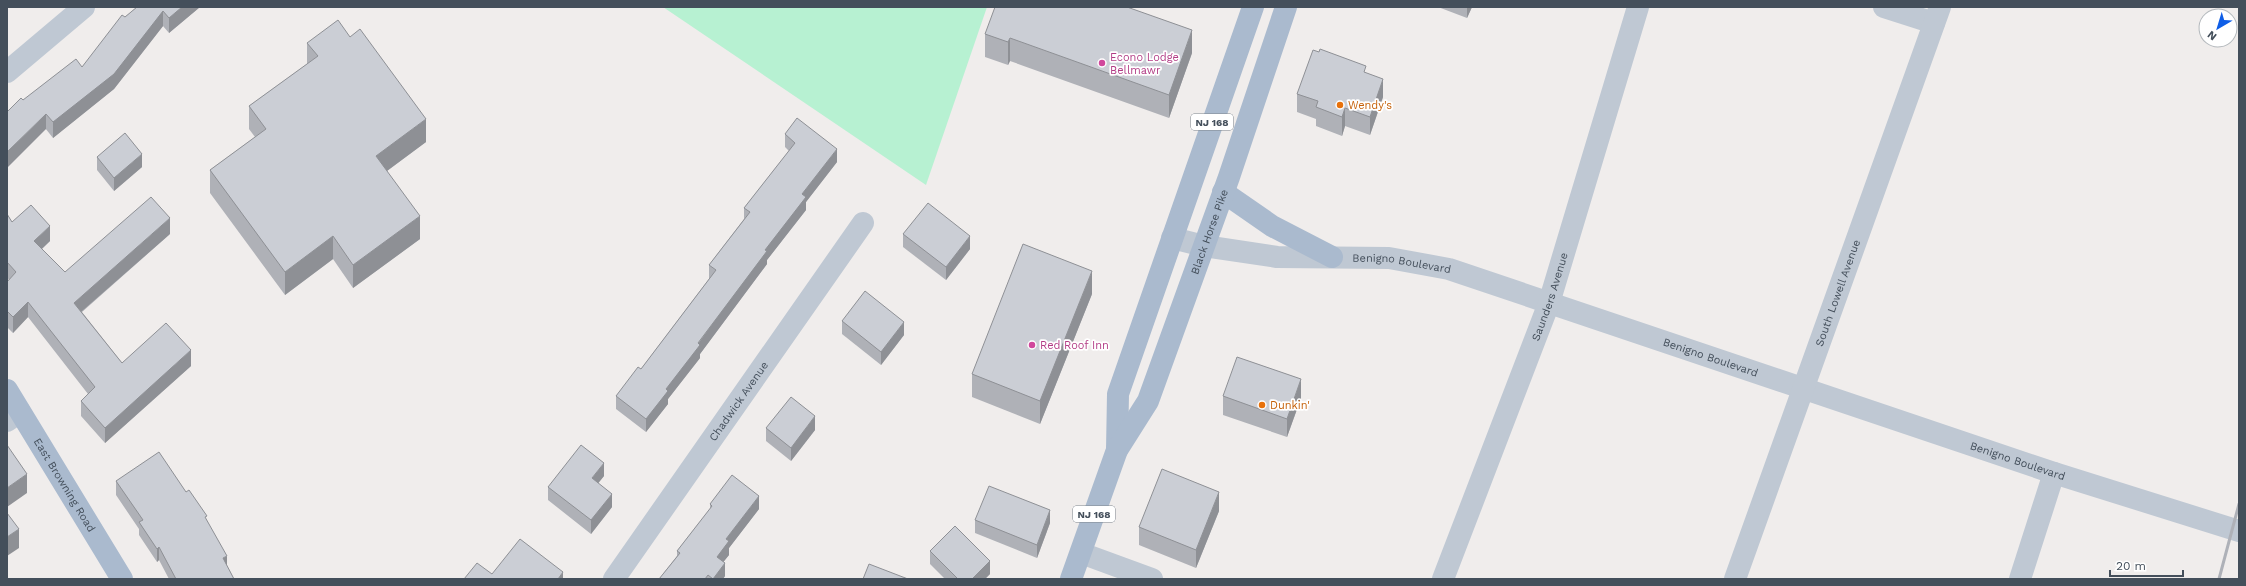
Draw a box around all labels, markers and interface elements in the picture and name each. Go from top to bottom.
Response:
north arrow [2198,8,2238,48]
text: N [2205,28,2219,43]
place label: Econo Lodge Bellmawr [1110,51,1179,77]
marker: Econo Lodge Bellmawr [1097,58,1107,68]
place label: Wendy's [1348,99,1392,112]
marker: Wendy's [1335,100,1345,110]
road number: NJ 168 [1191,114,1233,130]
street label: Black Horse Pike [1188,187,1231,276]
street label: South Lowell Avenue [1812,238,1863,348]
street label: Benigno Boulevard [1352,251,1452,276]
street label: Saunders Avenue [1529,251,1570,343]
street label: Benigno Boulevard [1661,335,1760,379]
place label: Red Roof Inn [1040,339,1109,352]
marker: Red Roof Inn [1027,340,1037,350]
street label: Chadwick Avenue [706,359,771,443]
place label: Dunkin' [1270,399,1310,412]
marker: Dunkin' [1257,400,1267,410]
street label: East Browning Road [31,435,98,534]
street label: Benigno Boulevard [1968,439,2067,483]
road number: NJ 168 [1073,506,1115,522]
scale bar [2110,552,2183,578]
text: 20 m [2116,559,2146,573]

